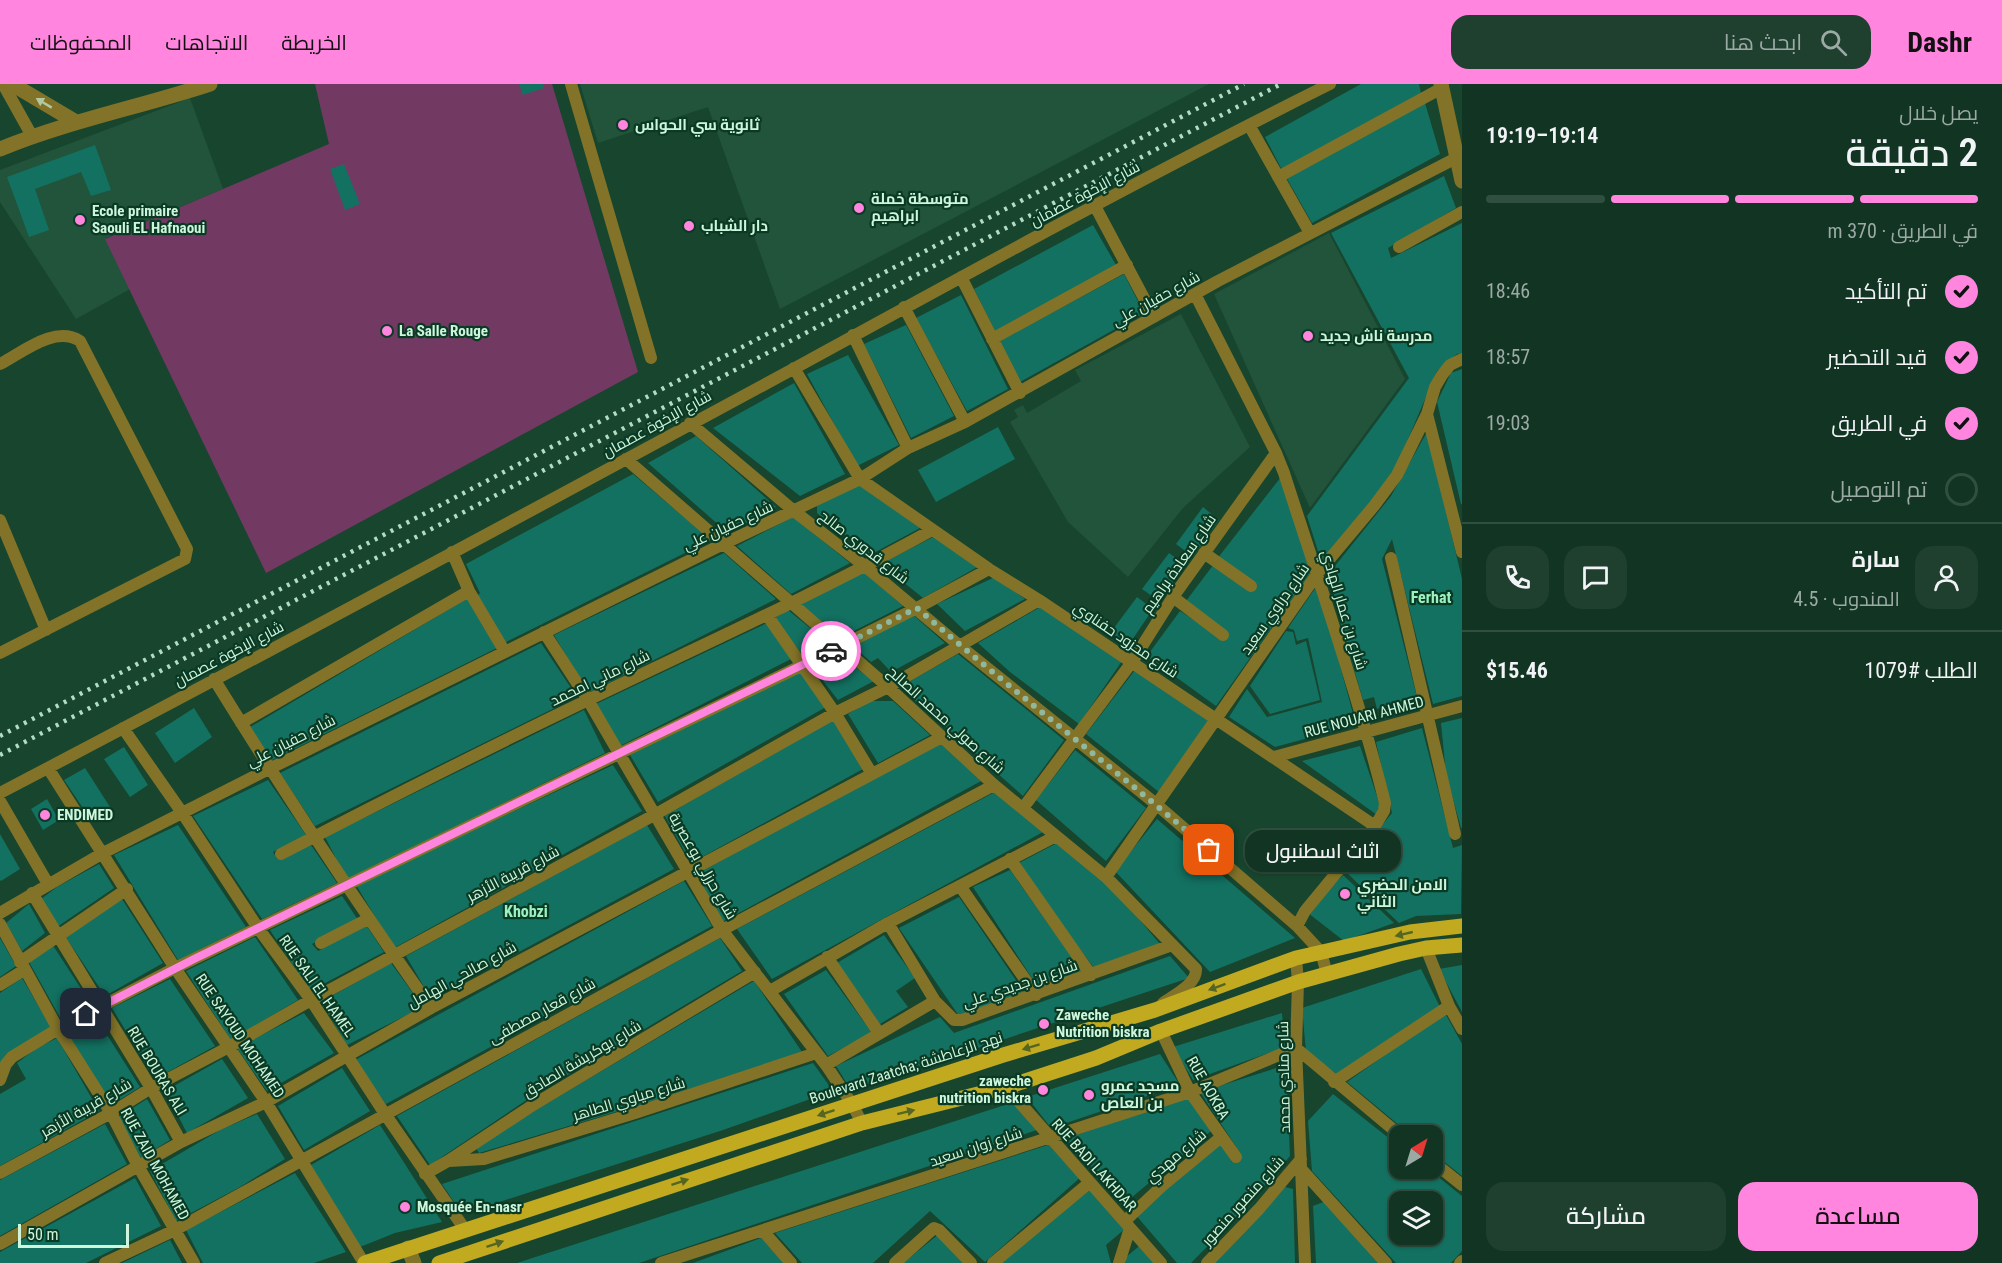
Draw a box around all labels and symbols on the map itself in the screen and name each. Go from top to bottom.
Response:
one-way arrow [36,98,52,109]
place label: ثانوية سي الحواس [635,116,760,137]
marker: ثانوية سي الحواس [616,118,630,132]
street label: شارع الإخوة عصمان [1027,158,1144,232]
place label: متوسطة خملة ابراهيم [871,190,969,226]
marker: متوسطة خملة ابراهيم [852,201,866,215]
place label: Ecole primaire Saouli EL Hafnaoui [92,202,205,237]
marker: Ecole primaire Saouli EL Hafnaoui [73,213,87,227]
place label: دار الشباب [701,217,768,235]
marker: دار الشباب [682,219,696,233]
street label: شارع حفيان علي [1109,268,1204,333]
place label: La Salle Rouge [399,322,488,340]
marker: La Salle Rouge [380,324,394,338]
place label: مدرسة ناش جديد [1320,327,1433,345]
marker: مدرسة ناش جديد [1301,329,1315,343]
street label: شارع الإخوة عصمان [599,387,716,463]
street label: شارع حفيان علي [680,497,777,557]
street label: شارع قدوري صالح [814,506,912,590]
street label: شارع سعادة براهيم [1138,511,1222,618]
street label: شارع بن عمار الهادي [1314,548,1371,673]
street label: شارع دراوي سعيد [1237,560,1316,660]
district label: Ferhat [1411,588,1451,607]
street label: شارع محزود حفناوي [1068,598,1182,684]
street label: شارع الإخوة عصمان [171,618,288,692]
courier [801,621,861,681]
street label: شارع ماني امحمد [547,646,654,712]
street label: شارع صولي محمد الصالح [882,663,1008,780]
street label: RUE NOUARI AHMED [1302,692,1426,742]
street label: شارع حفيان علي [244,711,340,774]
place label: ENDIMED [57,806,113,824]
marker: ENDIMED [38,808,52,822]
street label: شارع حرزلي بوعصرية [663,809,741,924]
pin [1183,824,1234,875]
callout: اثاث اسطنبول [1245,829,1401,871]
street label: شارع قريبة الأزهر [463,842,563,908]
place label: الامن الحضري الثاني [1357,876,1447,914]
marker: الامن الحضري الثاني [1338,887,1352,901]
district label: Khobzi [504,902,548,921]
one-way arrow [1395,929,1413,939]
street label: RUE SALI EL HAMEL [275,932,359,1040]
street label: شارع صالحي الهامل [404,938,521,1015]
street label: شارع بن جديدي علي [960,956,1081,1015]
street label: RUE SAYOUD MOHAMED [192,970,288,1102]
street label: شارع قعار مصطفى [485,974,600,1050]
one-way arrow [1208,983,1226,993]
pin [60,988,111,1039]
place label: Zaweche Nutrition biskra [1056,1006,1150,1041]
street label: شارع بوكريشة الصادق [520,1017,645,1103]
marker: Zaweche Nutrition biskra [1037,1017,1051,1031]
street label: شارع منادي محمد [1274,1021,1297,1133]
street label: RUE BOURAS ALI [123,1023,191,1119]
street label: Boulevard Zaatcha; نهج الزعاطشة [807,1028,1006,1110]
one-way arrow [1022,1043,1040,1052]
street label: RUE AOKBA [1183,1053,1233,1123]
place label: zaweche nutrition biskra [939,1072,1031,1107]
street label: شارع مياوي الطاهر [570,1073,688,1128]
street label: شارع قريبة الأزهر [37,1075,136,1144]
place label: مسجد عمرو بن العاص [1101,1077,1179,1112]
marker: zaweche nutrition biskra [1036,1083,1050,1097]
marker: مسجد عمرو بن العاص [1082,1088,1096,1102]
street label: RUE ZAID MOHAMED [117,1105,193,1223]
one-way arrow [897,1107,915,1116]
one-way arrow [817,1109,835,1118]
street label: RUE BADI LAKHDAR [1048,1115,1140,1215]
street label: شارع زوان سعيد [927,1124,1025,1172]
street label: شارع مهدي [1142,1125,1212,1189]
north arrow [1389,1125,1443,1179]
street label: شارع منصور منصور [1197,1152,1290,1252]
one-way arrow [671,1177,689,1186]
place label: Mosquée En-nasr [417,1198,522,1216]
marker: Mosquée En-nasr [398,1200,412,1214]
scale bar [18,1221,129,1248]
one-way arrow [486,1239,504,1249]

